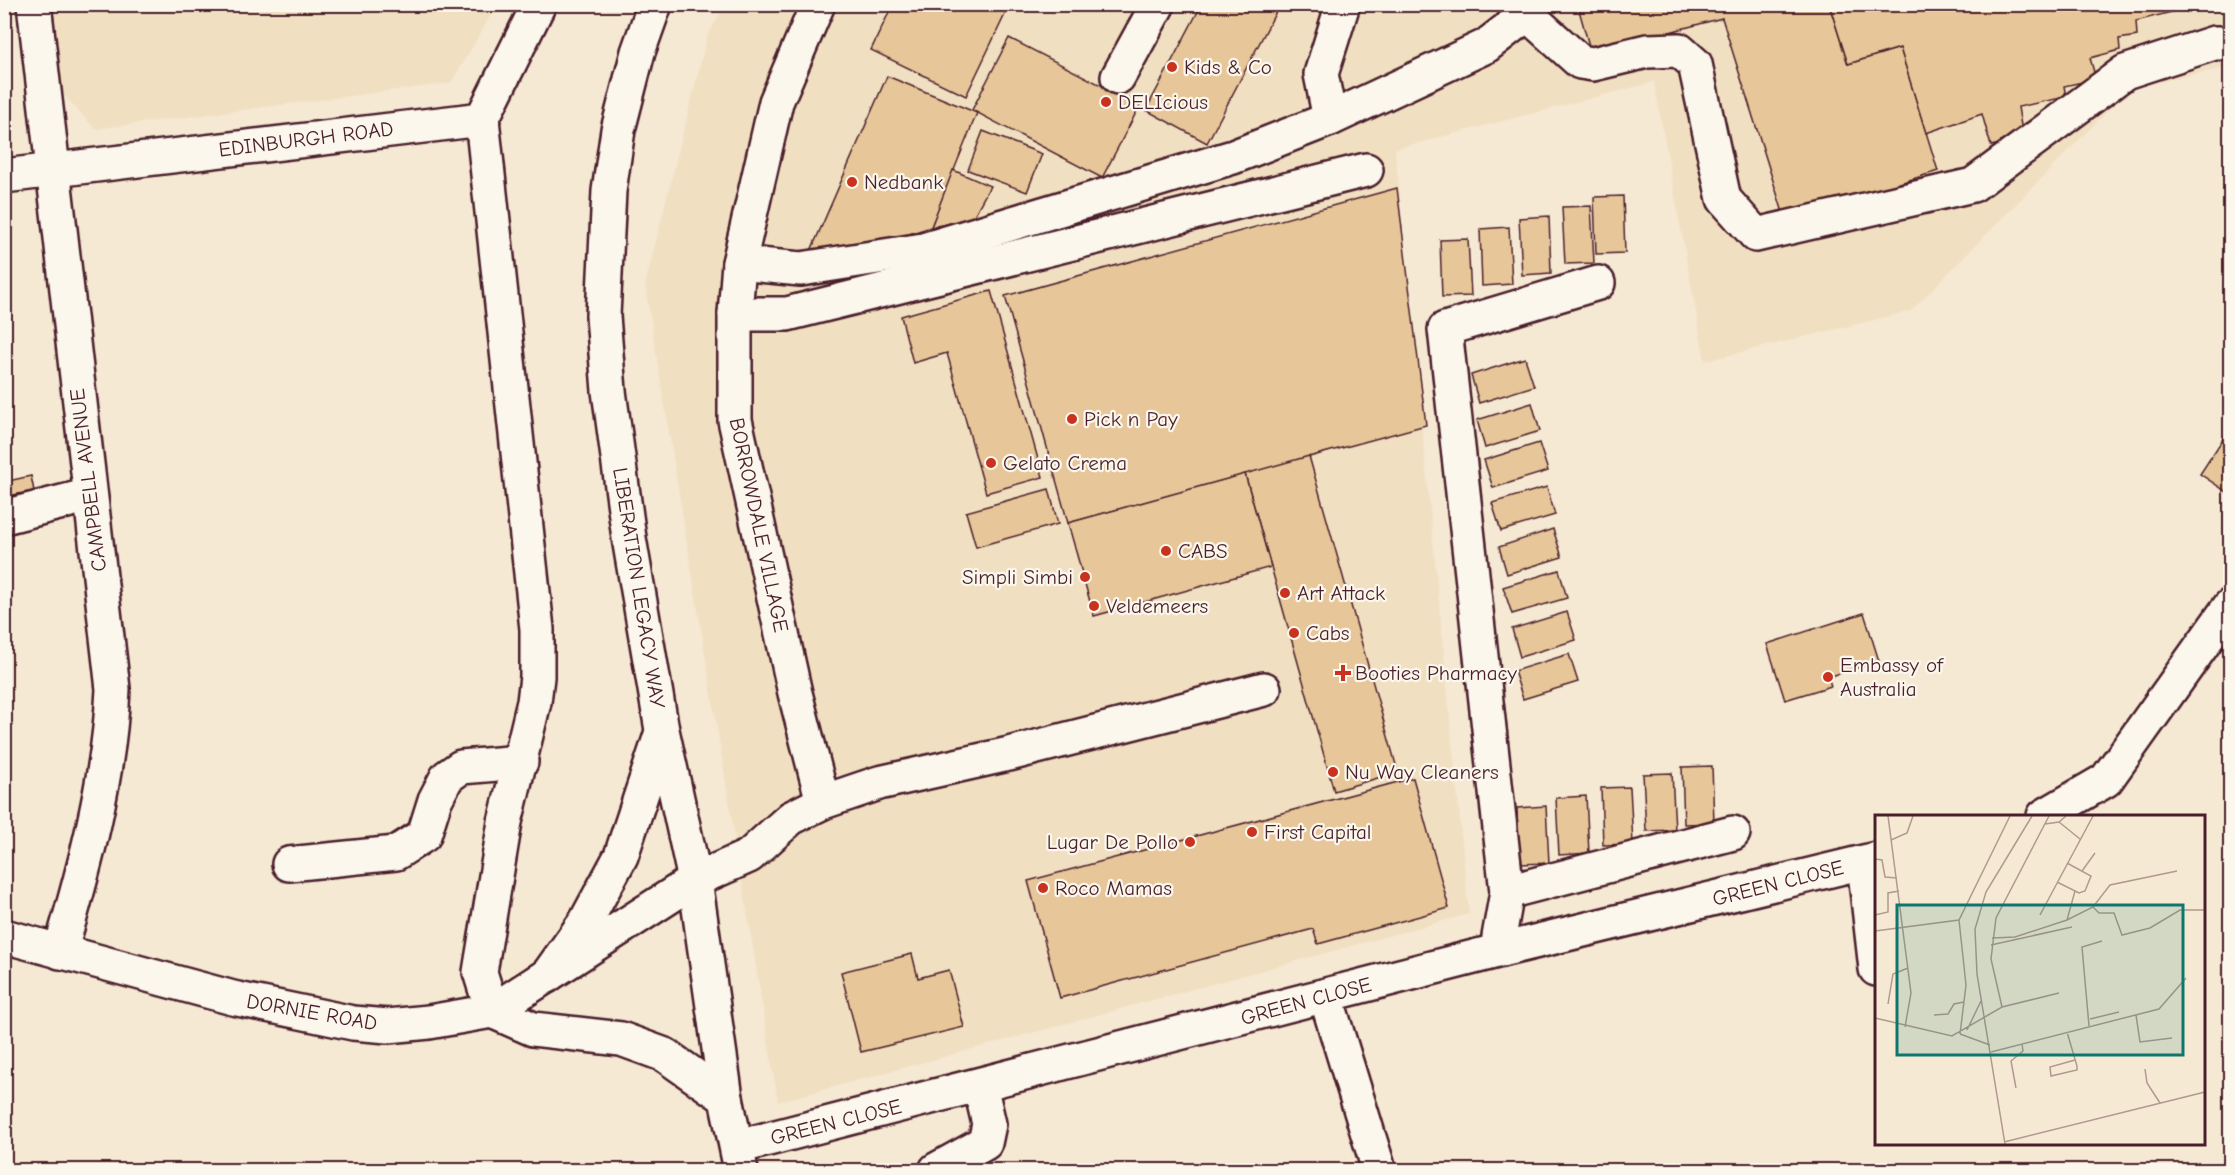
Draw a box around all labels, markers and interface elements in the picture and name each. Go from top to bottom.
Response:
place label: Kids & Co [1184,55,1272,79]
marker: Kids & Co [1165,60,1179,74]
place label: DELIcious [1118,90,1208,114]
marker: DELIcious [1099,95,1113,109]
street label: EDINBURGH ROAD [217,116,395,162]
place label: Nedbank [864,170,943,194]
marker: Nedbank [845,175,859,189]
street label: CAMPBELL AVENUE [65,387,111,573]
place label: Pick n Pay [1084,407,1178,431]
marker: Pick n Pay [1065,412,1079,426]
street label: BORROWDALE VILLAGE [725,416,793,634]
place label: Gelato Crema [1003,451,1127,475]
marker: Gelato Crema [984,456,998,470]
street label: LIBERATION LEGACY WAY [608,466,670,711]
place label: CABS [1178,539,1228,563]
marker: CABS [1159,544,1173,558]
place label: Simpli Simbi [962,565,1073,589]
marker: Simpli Simbi [1078,570,1092,584]
place label: Art Attack [1297,581,1385,605]
marker: Art Attack [1278,586,1292,600]
place label: Veldemeers [1106,594,1208,618]
marker: Veldemeers [1087,599,1101,613]
place label: Cabs [1306,621,1350,645]
marker: Cabs [1287,626,1301,640]
place label: Embassy of Australia [1840,653,1944,701]
place label: Booties Pharmacy [1355,661,1518,685]
marker: Booties Pharmacy [1336,666,1350,680]
marker: Embassy of Australia [1821,670,1835,684]
place label: Nu Way Cleaners [1345,760,1499,784]
marker: Nu Way Cleaners [1326,765,1340,779]
inset map [1875,815,2205,1145]
place label: First Capital [1264,820,1371,844]
marker: First Capital [1245,825,1259,839]
place label: Lugar De Pollo [1047,830,1178,854]
marker: Lugar De Pollo [1183,835,1197,849]
street label: GREEN CLOSE [1710,855,1846,911]
place label: Roco Mamas [1055,876,1172,900]
marker: Roco Mamas [1036,881,1050,895]
street label: GREEN CLOSE [1238,972,1374,1030]
street label: DORNIE ROAD [245,989,379,1035]
street label: GREEN CLOSE [768,1094,904,1150]

